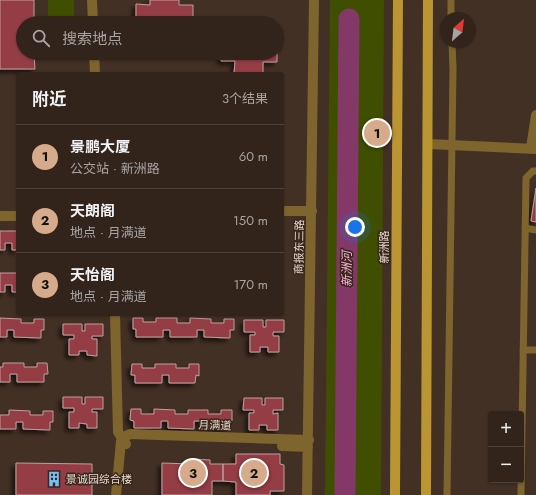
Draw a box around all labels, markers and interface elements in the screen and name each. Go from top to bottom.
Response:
north arrow [440,12,476,48]
search box [16,16,284,60]
icon: search [30,27,52,49]
text: 搜索地点 [62,28,122,50]
text: 附近 [32,87,66,111]
text: 3个结果 [222,89,268,108]
pin: 1 [364,118,390,148]
text: 景鹏大厦 [70,136,130,158]
text: 1 [42,147,48,166]
text: 60 m [239,147,268,166]
text: 公交站 · 新洲路 [70,159,160,178]
text: 天朗阁 [70,200,115,222]
text: 2 [41,211,49,230]
text: 150 m [233,211,268,230]
your location [345,217,365,237]
street label: 商报东三路 [291,219,307,275]
text: 地点 · 月满道 [70,223,147,242]
street label: 新洲路 [376,231,392,264]
water label: 新洲河 [338,249,356,287]
text: 天怡阁 [70,264,115,286]
text: 3 [41,275,49,294]
text: 170 m [233,275,268,294]
text: 地点 · 月满道 [70,287,147,306]
map controls [488,411,524,483]
button: + [488,411,524,447]
street label: 月满道 [198,416,232,434]
button: − [488,447,524,483]
pin: 3 [180,458,206,488]
pin: 2 [241,458,267,488]
building icon: 景诚园综合楼 [45,470,63,488]
place label: 景诚园综合楼 [66,471,132,487]

